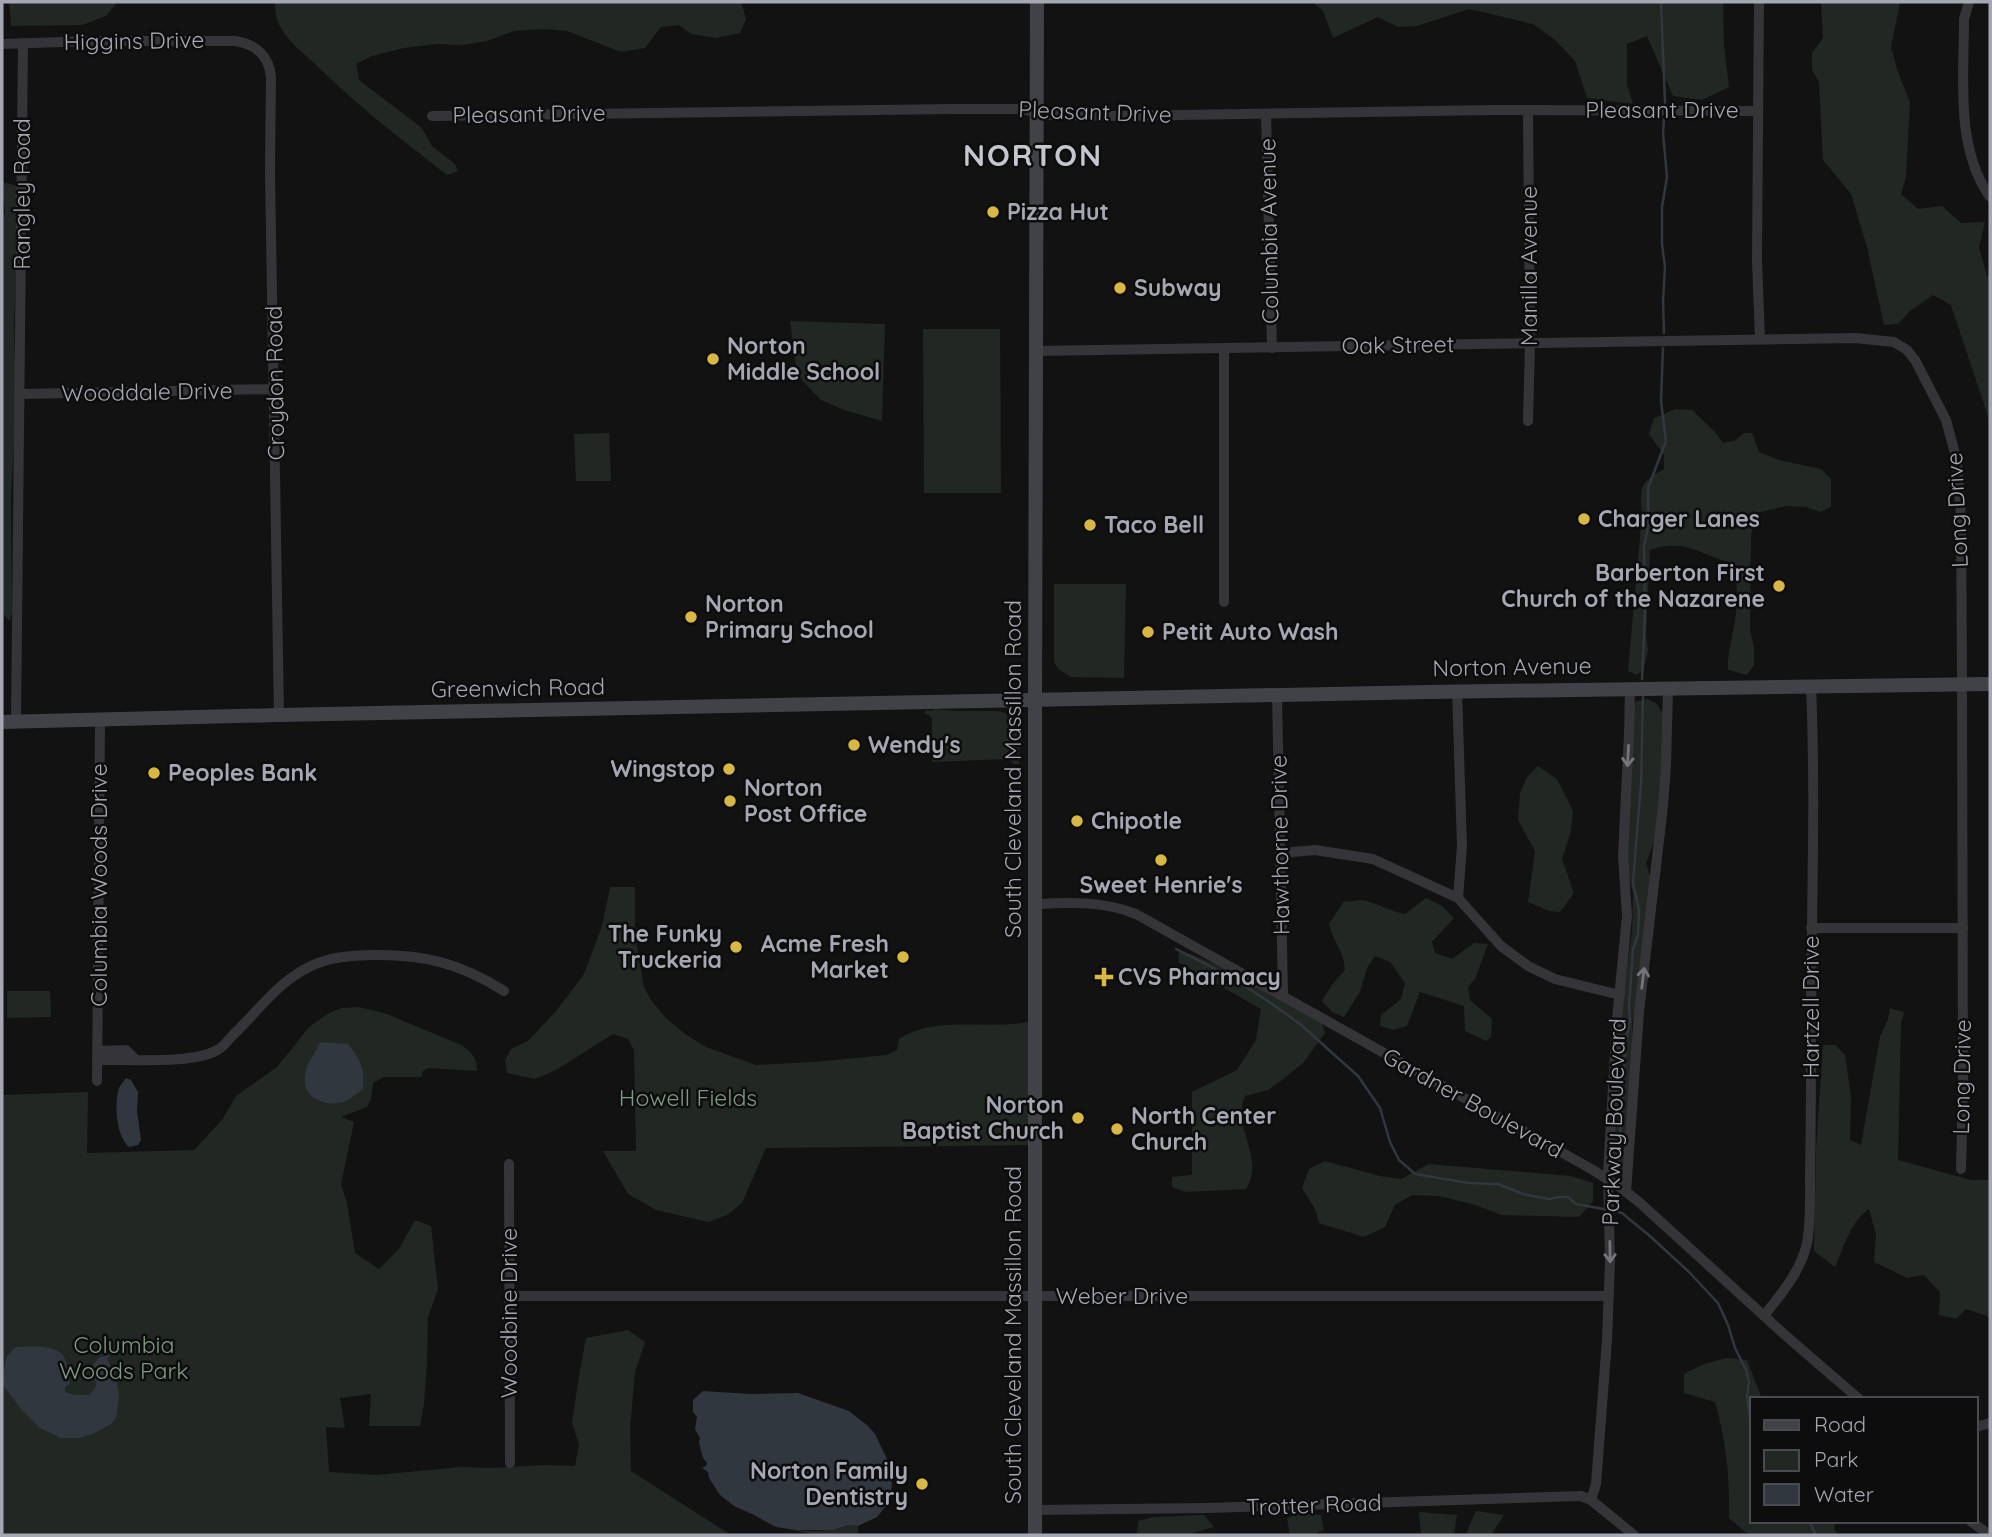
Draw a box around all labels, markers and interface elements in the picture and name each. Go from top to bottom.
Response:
street label: Higgins Drive [63,25,205,56]
street label: Pleasant Drive [1018,94,1172,129]
street label: Pleasant Drive [1585,95,1739,124]
street label: Pleasant Drive [452,98,606,129]
street label: Rangley Road [7,118,36,270]
district label: NORTON [963,136,1103,174]
street label: Columbia Avenue [1252,138,1285,324]
street label: Manilla Avenue [1514,186,1543,346]
place label: Pizza Hut [1007,197,1109,226]
marker: Pizza Hut [985,204,1001,220]
place label: Subway [1134,273,1221,302]
marker: Subway [1112,280,1128,296]
street label: Croydon Road [259,305,290,461]
street label: Oak Street [1341,329,1455,360]
place label: Norton Middle School [727,331,880,386]
marker: Norton Middle School [705,351,721,367]
street label: Wooddale Drive [61,376,233,407]
street label: Long Drive [1939,452,1974,568]
place label: Charger Lanes [1598,504,1760,533]
place label: Taco Bell [1104,510,1204,539]
marker: Charger Lanes [1576,511,1592,527]
marker: Taco Bell [1082,517,1098,533]
place label: Barberton First Church of the Nazarene [1501,558,1765,613]
marker: Barberton First Church of the Nazarene [1771,578,1787,594]
place label: Norton Primary School [705,589,874,644]
street label: South Cleveland Massillon Road [998,600,1027,938]
marker: Norton Primary School [683,609,699,625]
place label: Petit Auto Wash [1162,617,1338,646]
marker: Petit Auto Wash [1140,624,1156,640]
street label: Norton Avenue [1432,651,1592,682]
street label: Greenwich Road [431,671,605,704]
place label: Wendy's [868,730,961,759]
marker: Wendy's [846,737,862,753]
one-way arrow [1622,745,1635,768]
place label: Wingstop [611,754,715,783]
street label: Hawthorne Drive [1263,755,1296,935]
place label: Peoples Bank [168,758,317,787]
marker: Wingstop [721,761,737,777]
street label: Columbia Woods Drive [84,763,113,1007]
marker: Peoples Bank [146,765,162,781]
place label: Norton Post Office [744,773,867,828]
marker: Norton Post Office [722,793,738,809]
place label: Chipotle [1091,806,1182,835]
marker: Chipotle [1069,813,1085,829]
marker: Sweet Henrie's [1153,852,1169,868]
place label: Sweet Henrie's [1079,870,1243,899]
place label: The Funky Truckeria [608,919,722,974]
place label: Acme Fresh Market [761,929,889,984]
street label: Hartzell Drive [1796,935,1825,1079]
marker: The Funky Truckeria [728,939,744,955]
marker: Acme Fresh Market [895,949,911,965]
place label: CVS Pharmacy [1118,962,1281,991]
one-way arrow [1637,967,1650,989]
marker: CVS Pharmacy [1096,969,1112,985]
street label: Parkway Boulevard [1595,1018,1632,1226]
street label: Long Drive [1946,1019,1977,1135]
street label: Gardner Boulevard [1378,1041,1569,1164]
park label: Howell Fields [619,1083,757,1112]
place label: Norton Baptist Church [902,1090,1064,1145]
place label: North Center Church [1131,1101,1276,1156]
marker: Norton Baptist Church [1070,1110,1086,1126]
marker: North Center Church [1109,1121,1125,1137]
street label: South Cleveland Massillon Road [998,1166,1027,1504]
street label: Woodbine Drive [494,1228,523,1398]
one-way arrow [1603,1240,1617,1263]
street label: Weber Drive [1056,1281,1188,1310]
park label: Columbia Woods Park [59,1330,189,1385]
legend [1750,1397,1978,1523]
text: Road [1814,1411,1866,1437]
text: Park [1814,1446,1858,1472]
place label: Norton Family Dentistry [750,1456,908,1511]
marker: Norton Family Dentistry [914,1476,930,1492]
text: Water [1814,1481,1874,1507]
street label: Trotter Road [1246,1488,1382,1521]

